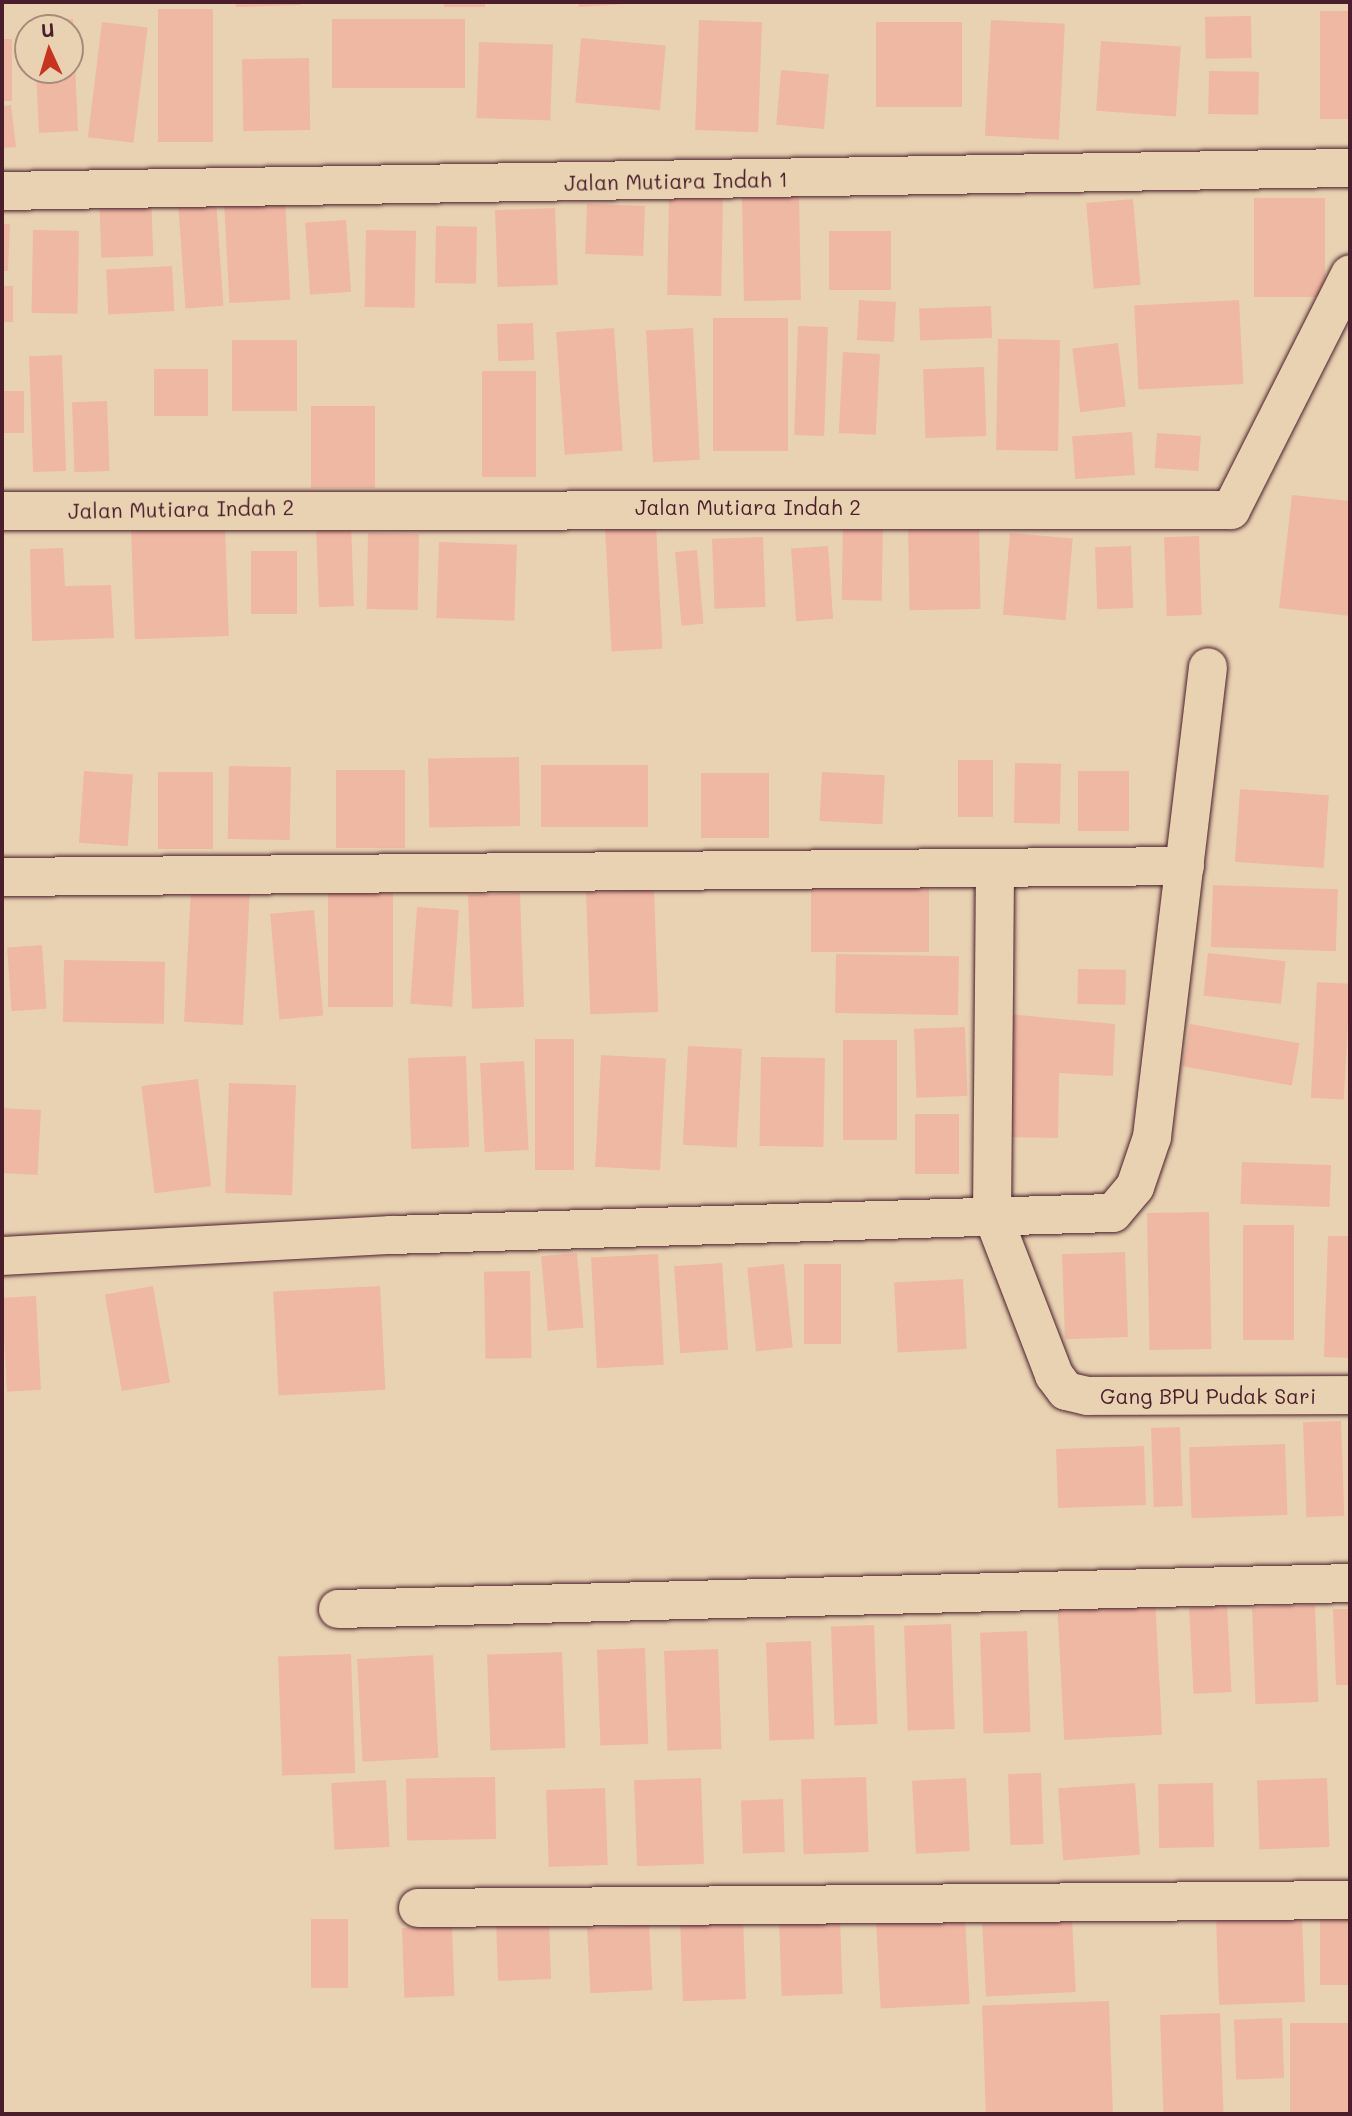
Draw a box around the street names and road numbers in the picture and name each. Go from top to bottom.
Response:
street label: Jalan Mutiara Indah 1 [564,166,788,196]
street label: Jalan Mutiara Indah 2 [68,494,294,524]
street label: Jalan Mutiara Indah 2 [635,494,861,520]
street label: Gang BPU Pudak Sari [1100,1383,1316,1409]

